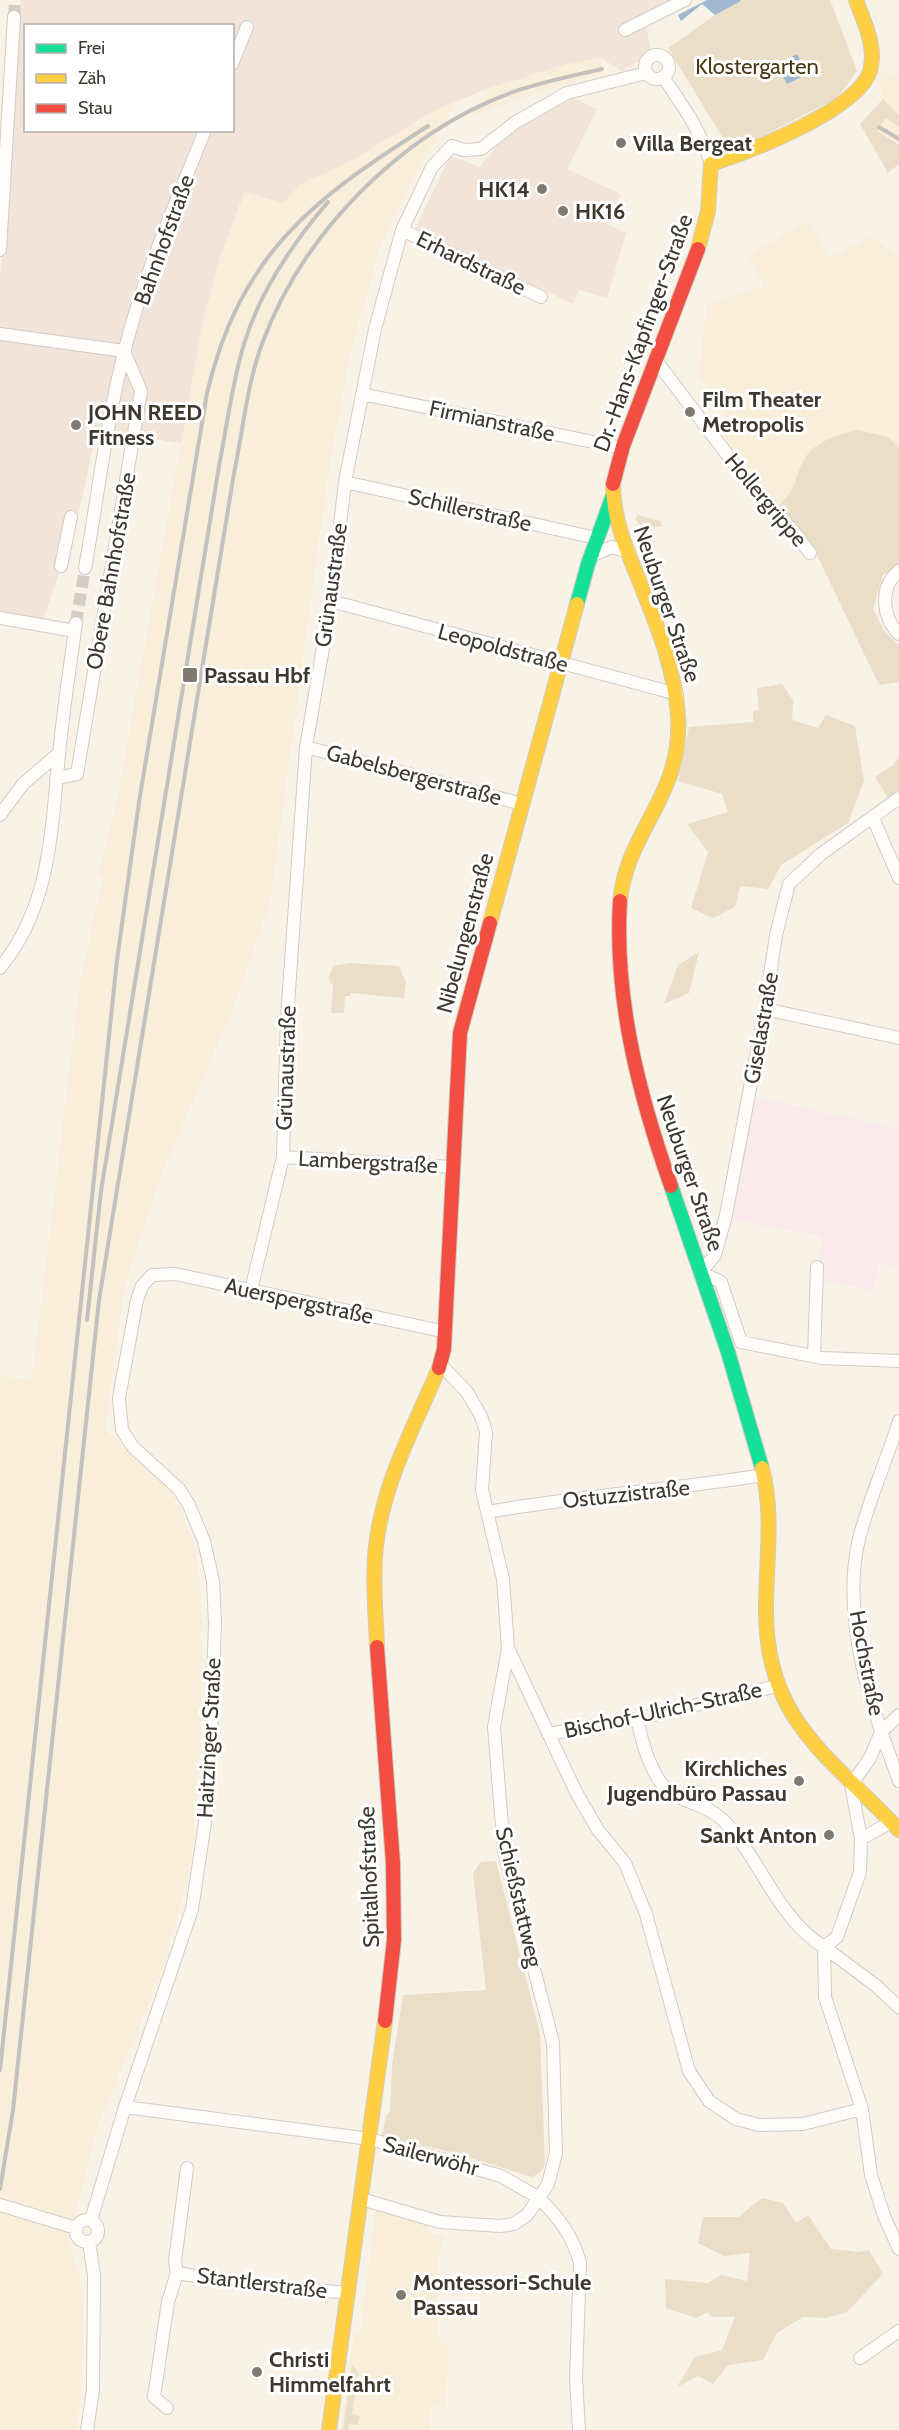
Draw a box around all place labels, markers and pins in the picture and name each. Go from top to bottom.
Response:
place label: Villa Bergeat [633,130,753,157]
marker: Villa Bergeat [614,136,628,150]
place label: HK14 [478,176,530,203]
marker: HK14 [535,182,549,196]
place label: HK16 [575,198,625,225]
marker: HK16 [556,204,570,218]
place label: Film Theater Metropolis [702,386,822,438]
place label: JOHN REED Fitness [87,399,202,451]
marker: Film Theater Metropolis [683,405,697,419]
marker: JOHN REED Fitness [69,418,83,432]
place label: Passau Hbf [204,662,311,689]
marker: Passau Hbf [181,666,199,684]
place label: Kirchliches Jugendbüro Passau [606,1755,787,1807]
marker: Kirchliches Jugendbüro Passau [792,1774,806,1788]
place label: Sankt Anton [700,1822,817,1849]
marker: Sankt Anton [822,1828,836,1842]
place label: Montessori-Schule Passau [413,2269,591,2321]
marker: Montessori-Schule Passau [394,2288,408,2302]
place label: Christi Himmelfahrt [269,2346,391,2398]
marker: Christi Himmelfahrt [250,2365,264,2379]

